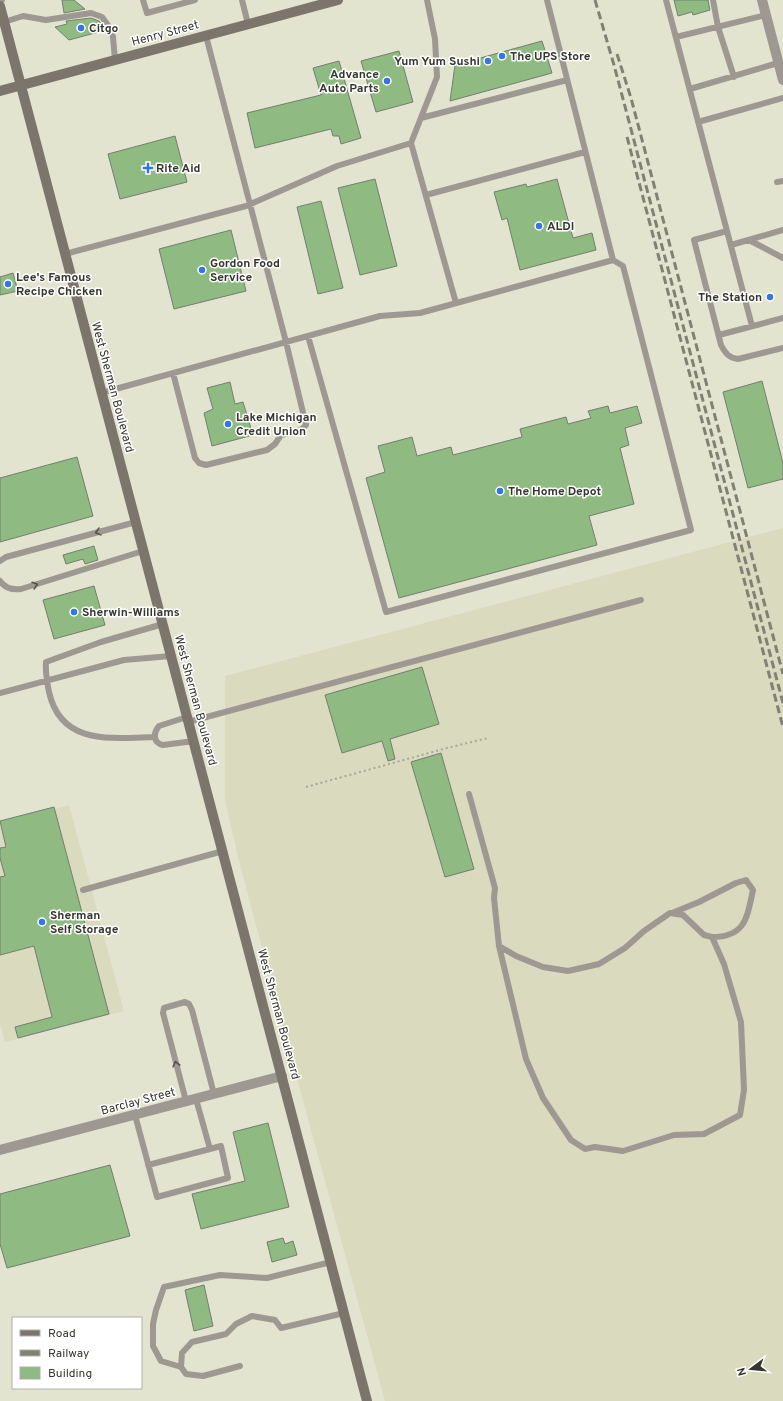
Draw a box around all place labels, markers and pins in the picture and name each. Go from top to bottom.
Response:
place label: Citgo [89,21,119,37]
marker: Citgo [76,23,86,33]
place label: The UPS Store [510,49,591,65]
marker: The UPS Store [497,51,507,61]
place label: Yum Yum Sushi [394,54,480,70]
marker: Yum Yum Sushi [483,56,493,66]
place label: Advance Auto Parts [319,67,379,97]
marker: Advance Auto Parts [382,76,392,86]
place label: Rite Aid [156,161,200,177]
marker: Rite Aid [143,163,153,173]
place label: ALDI [547,219,574,235]
marker: ALDI [534,221,544,231]
place label: Gordon Food Service [210,256,280,286]
marker: Gordon Food Service [197,265,207,275]
place label: Lee's Famous Recipe Chicken [16,270,102,300]
marker: Lee's Famous Recipe Chicken [3,279,13,289]
place label: The Station [698,290,762,306]
marker: The Station [765,292,775,302]
place label: Lake Michigan Credit Union [236,410,317,440]
marker: Lake Michigan Credit Union [223,419,233,429]
place label: The Home Depot [508,484,601,500]
marker: The Home Depot [495,486,505,496]
place label: Sherwin-Williams [82,605,180,621]
marker: Sherwin-Williams [69,607,79,617]
place label: Sherman Self Storage [50,908,119,938]
marker: Sherman Self Storage [37,917,47,927]

